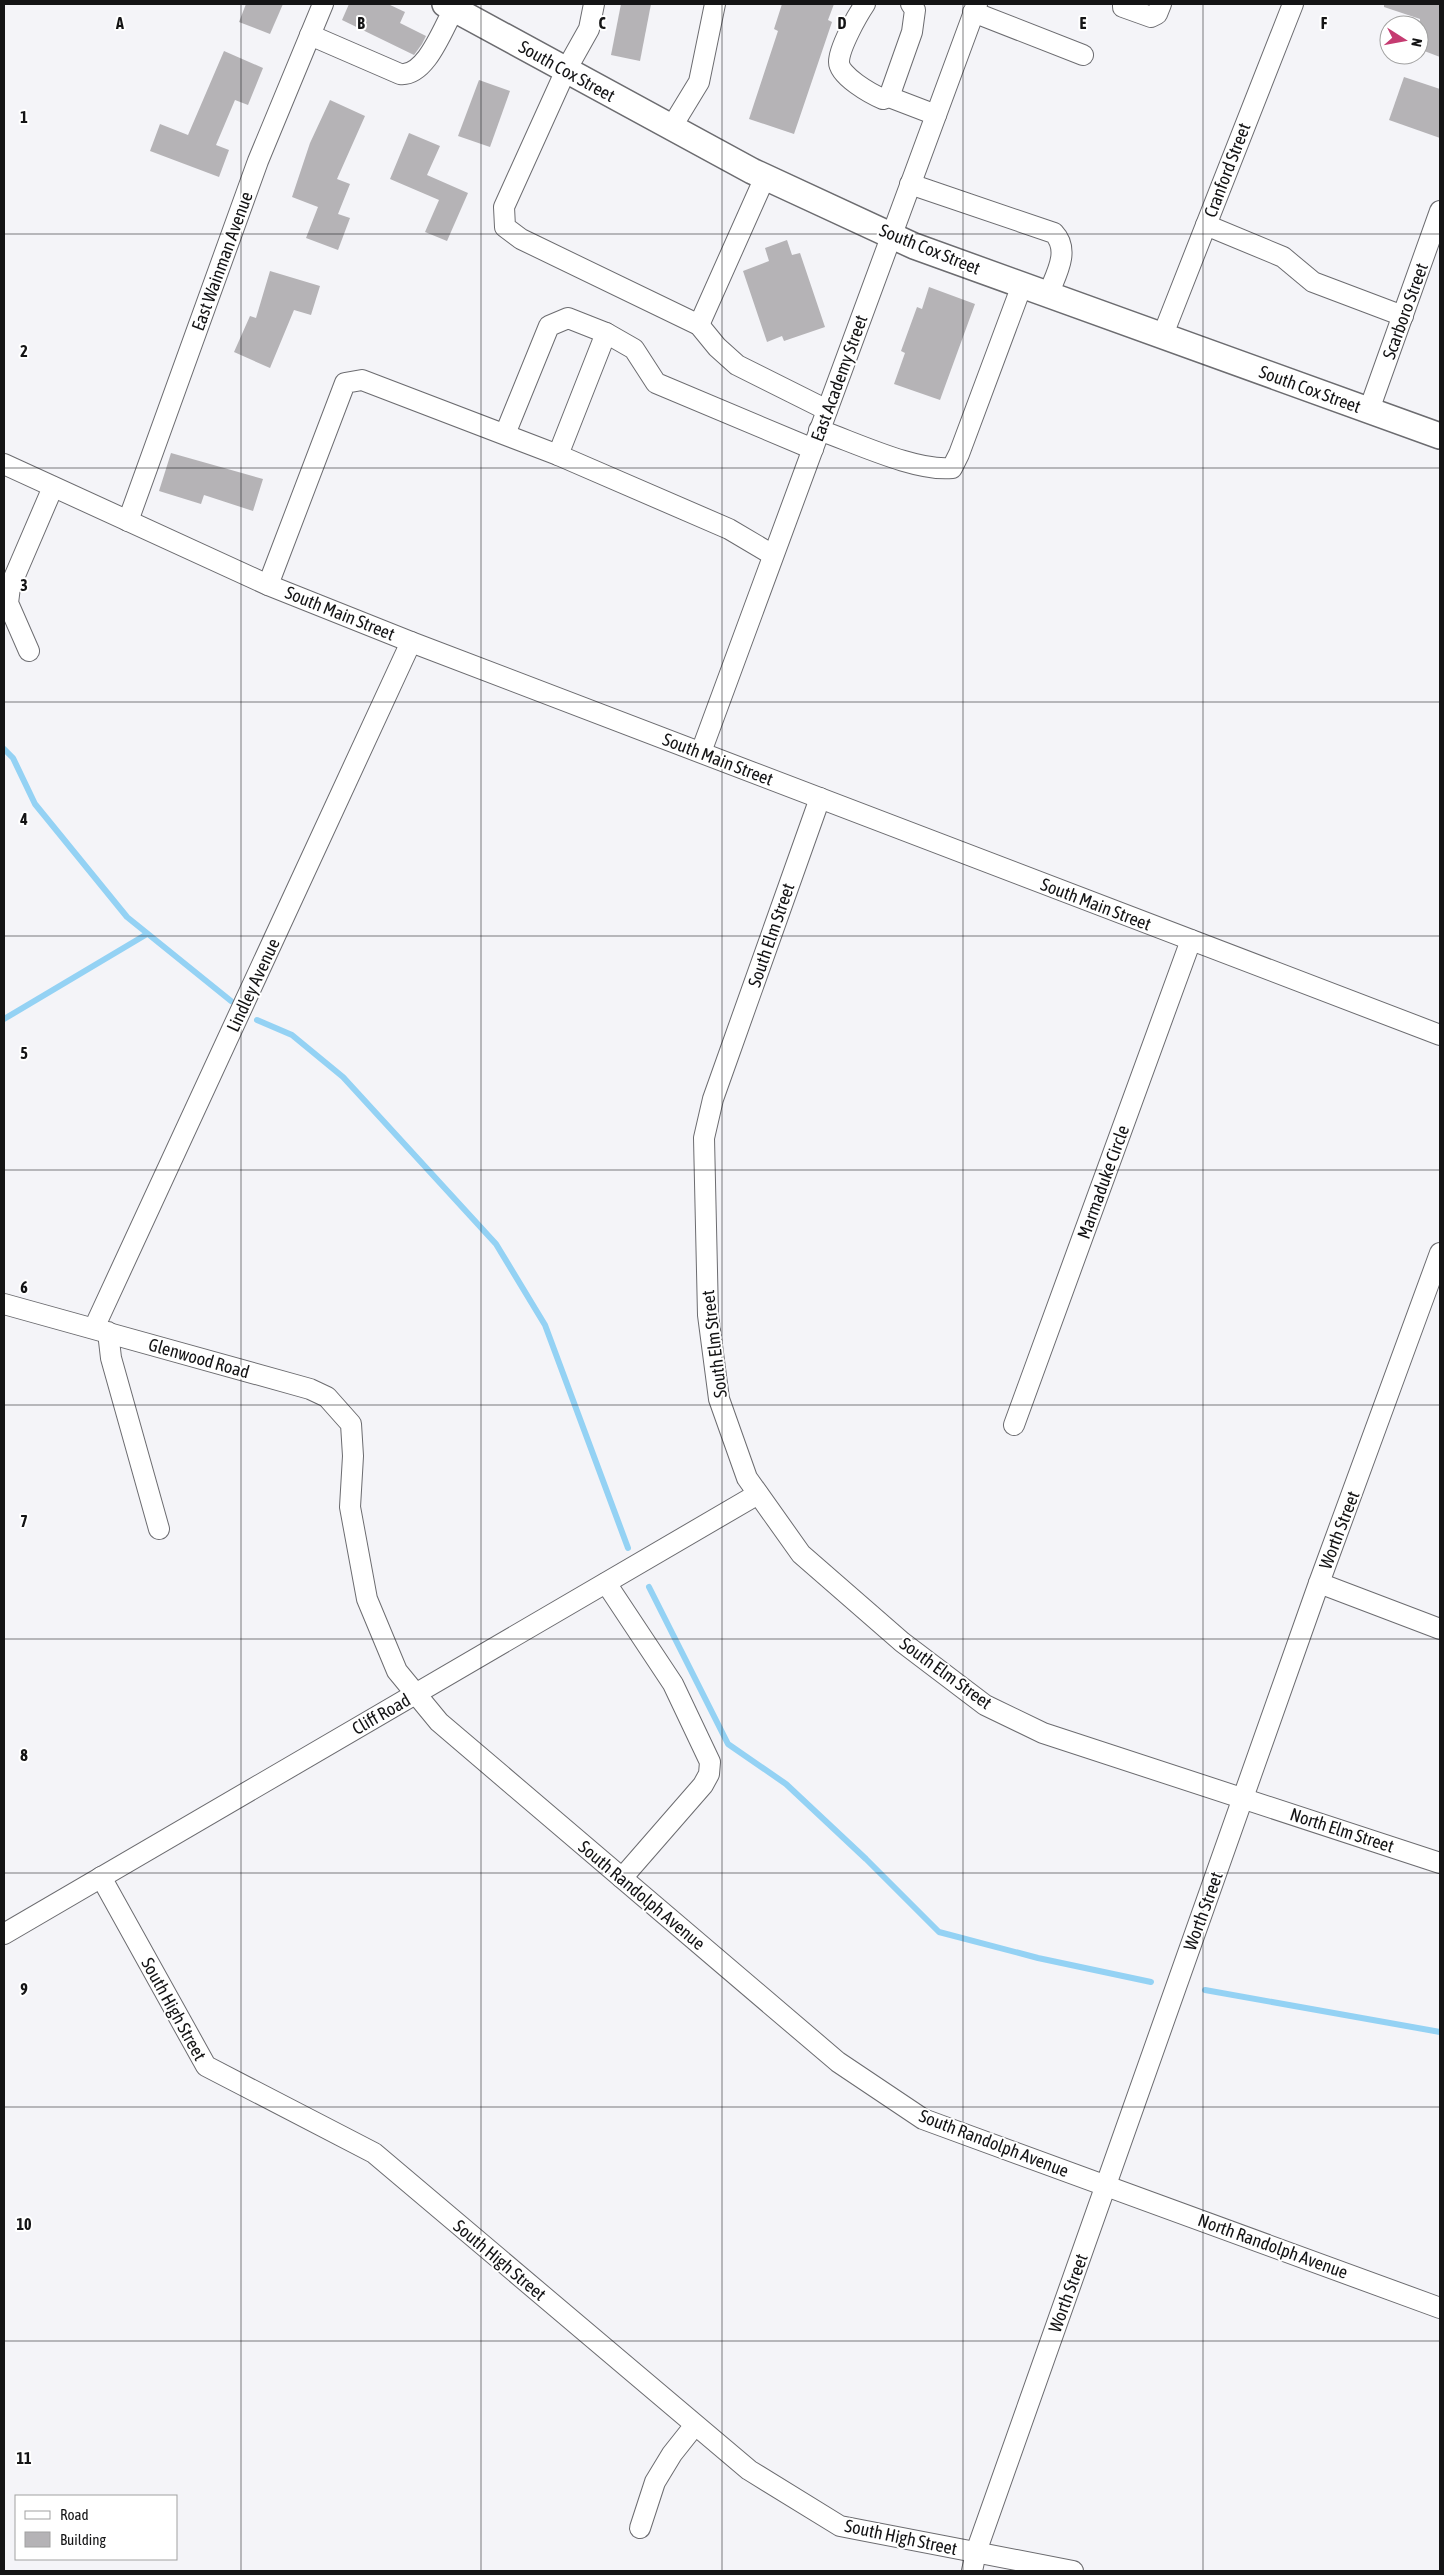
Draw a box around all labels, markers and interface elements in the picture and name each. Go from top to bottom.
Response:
text: A [115,14,124,32]
text: B [357,14,365,32]
text: C [598,14,606,32]
text: D [838,14,847,32]
text: E [1080,14,1087,32]
text: F [1321,14,1328,32]
north arrow [1379,15,1429,65]
street label: South Cox Street [515,36,619,106]
text: N [1408,37,1425,48]
text: 1 [20,108,28,126]
street label: Cranford Street [1199,120,1255,220]
street label: East Wainman Avenue [187,189,257,333]
street label: South Cox Street [877,219,983,279]
street label: Scarboro Street [1378,260,1432,362]
street label: East Academy Street [806,312,872,444]
text: 2 [20,342,28,360]
street label: South Cox Street [1256,361,1364,417]
text: 3 [20,576,28,594]
street label: South Main Street [282,581,398,645]
street label: South Main Street [660,728,776,790]
text: 4 [19,810,28,828]
street label: South Main Street [1038,873,1154,935]
street label: South Elm Street [743,880,799,990]
street label: Lindley Avenue [222,935,284,1035]
text: 5 [20,1044,28,1062]
street label: Marmaduke Circle [1073,1122,1133,1242]
text: 6 [20,1278,28,1296]
street label: South Elm Street [697,1289,731,1399]
street label: Glenwood Road [146,1334,252,1382]
street label: Worth Street [1315,1488,1363,1572]
text: 7 [20,1512,28,1530]
street label: South Elm Street [896,1633,996,1713]
street label: Cliff Road [348,1689,414,1739]
text: 8 [20,1746,28,1764]
street label: North Elm Street [1287,1803,1397,1857]
street label: South Randolph Avenue [575,1836,709,1954]
street label: Worth Street [1179,1869,1227,1953]
street label: South High Street [137,1954,211,2064]
text: 9 [20,1980,28,1998]
street label: South Randolph Avenue [916,2105,1072,2181]
street label: North Randolph Avenue [1195,2209,1351,2283]
text: 10 [16,2215,32,2233]
street label: South High Street [450,2215,550,2305]
street label: Worth Street [1044,2251,1092,2335]
text: 11 [16,2449,32,2467]
legend [15,2495,178,2560]
text: Road [60,2506,89,2523]
street label: South High Street [843,2515,959,2559]
text: Building [60,2531,106,2548]

